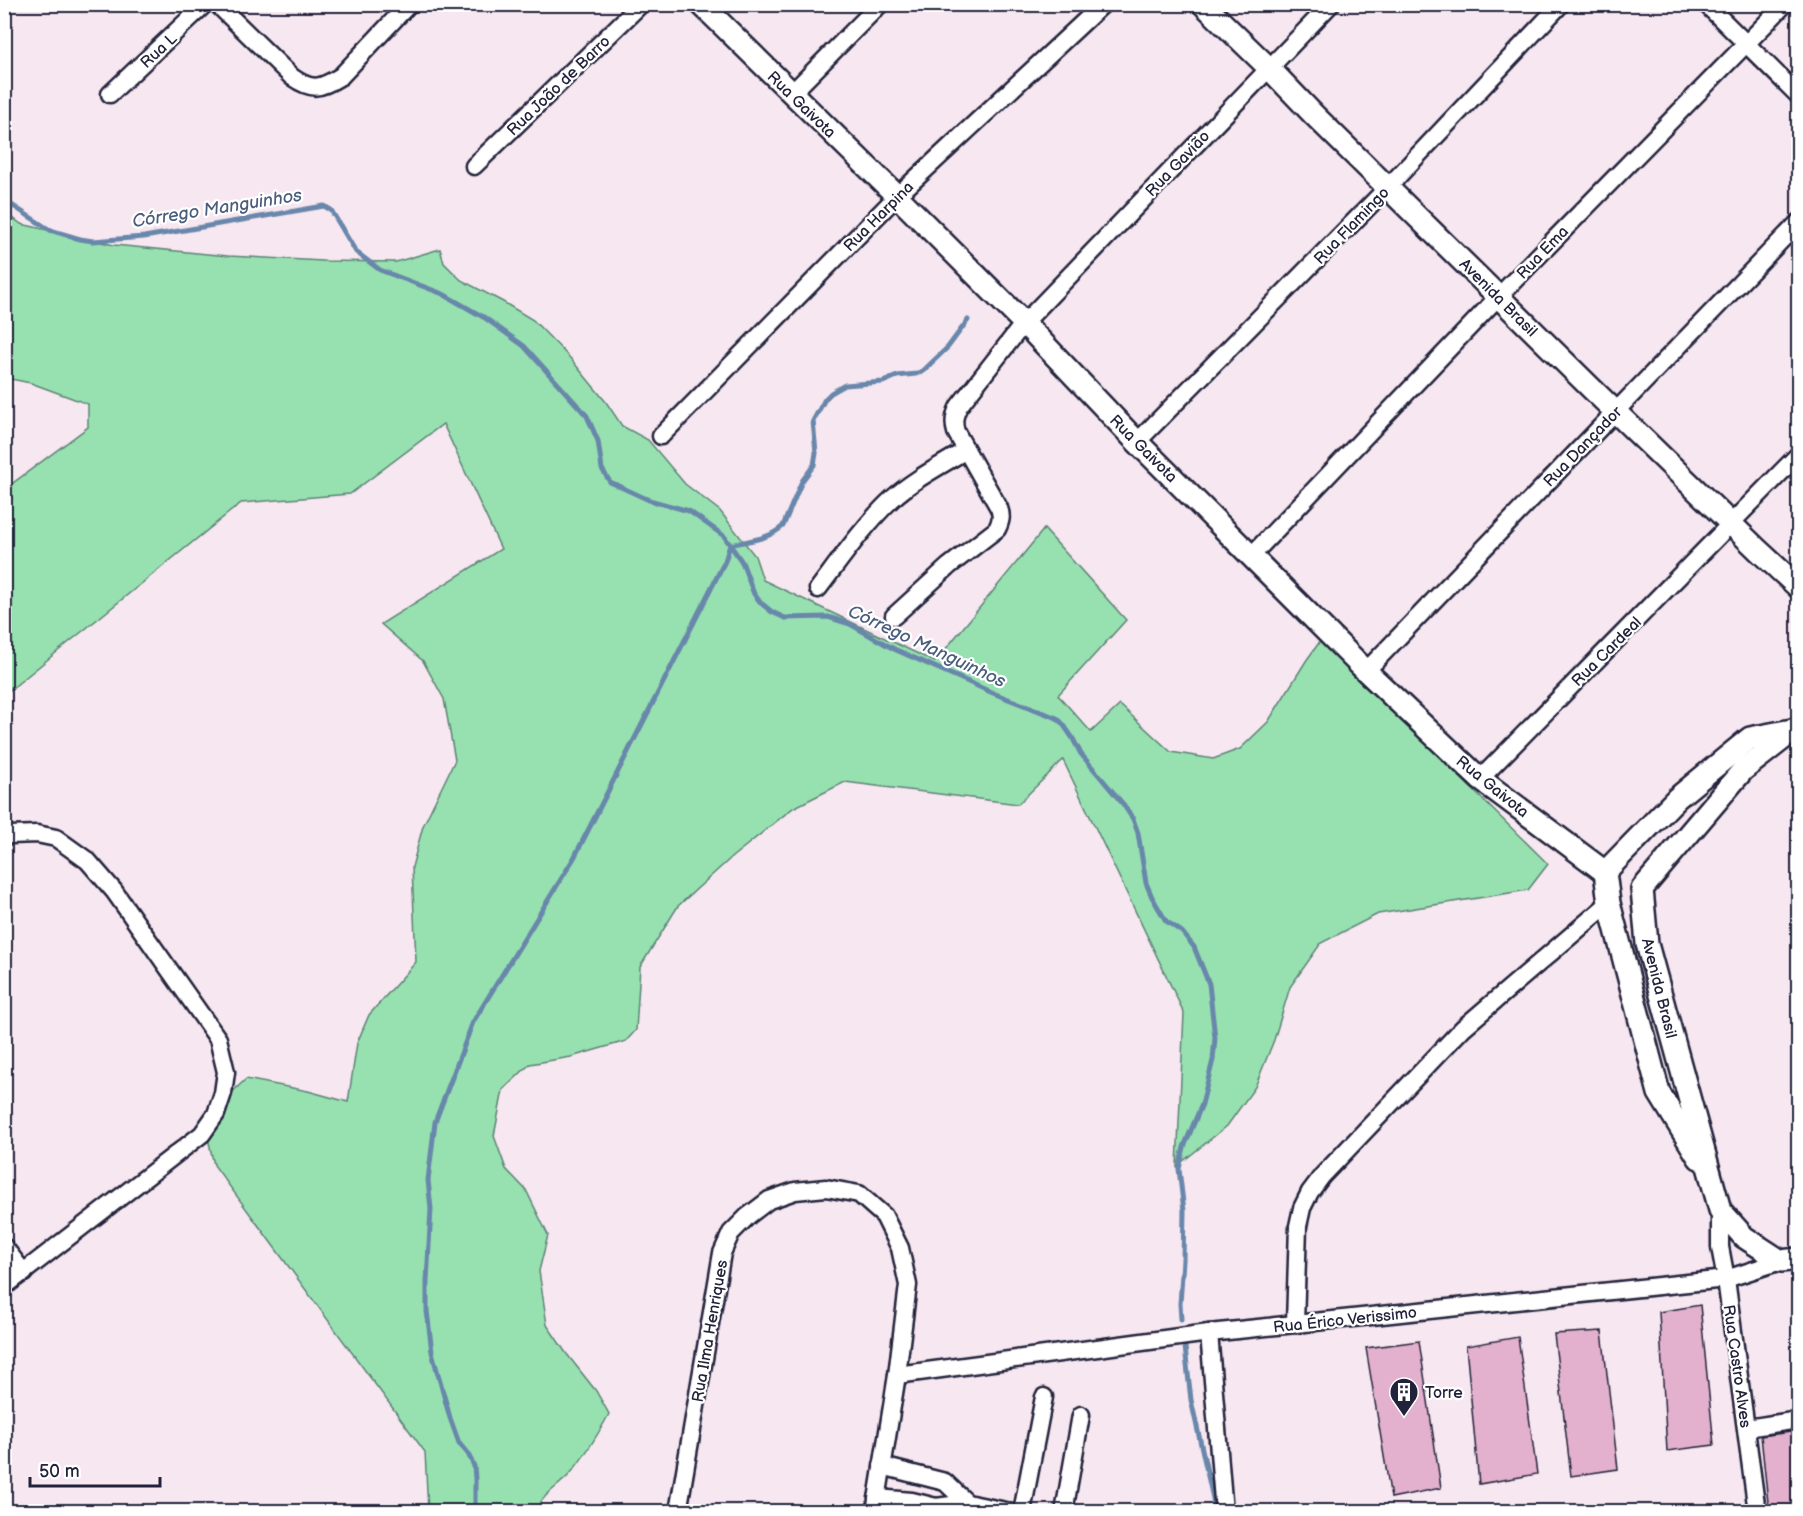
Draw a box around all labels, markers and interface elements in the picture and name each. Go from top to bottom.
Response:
street label: Rua L [137,29,182,73]
street label: Rua João de Barro [504,32,614,140]
street label: Rua Gaivota [763,68,839,142]
street label: Rua Gavião [1142,127,1214,201]
street label: Rua Harpina [840,178,918,256]
street label: Rua Flamingo [1310,183,1394,269]
water label: Córrego Manguinhos [131,185,304,232]
street label: Rua Ema [1513,223,1573,284]
street label: Avenida Brasil [1455,255,1541,341]
street label: Rua Dançador [1540,403,1626,491]
street label: Rua Gaivota [1105,411,1181,487]
water label: Córrego Manguinhos [845,601,1009,692]
street label: Rua Cardeal [1568,613,1646,691]
street label: Rua Gaivota [1452,752,1532,822]
street label: Avenida Brasil [1637,936,1680,1040]
street label: Rua Ilma Henriques [689,1259,732,1404]
street label: Rua Érico Verissimo [1272,1302,1418,1337]
street label: Rua Castro Alves [1718,1303,1755,1429]
building icon: Torre [1388,1376,1420,1418]
place label: Torre [1425,1384,1463,1403]
scale bar [30,1450,160,1488]
text: 50 m [39,1461,80,1482]

